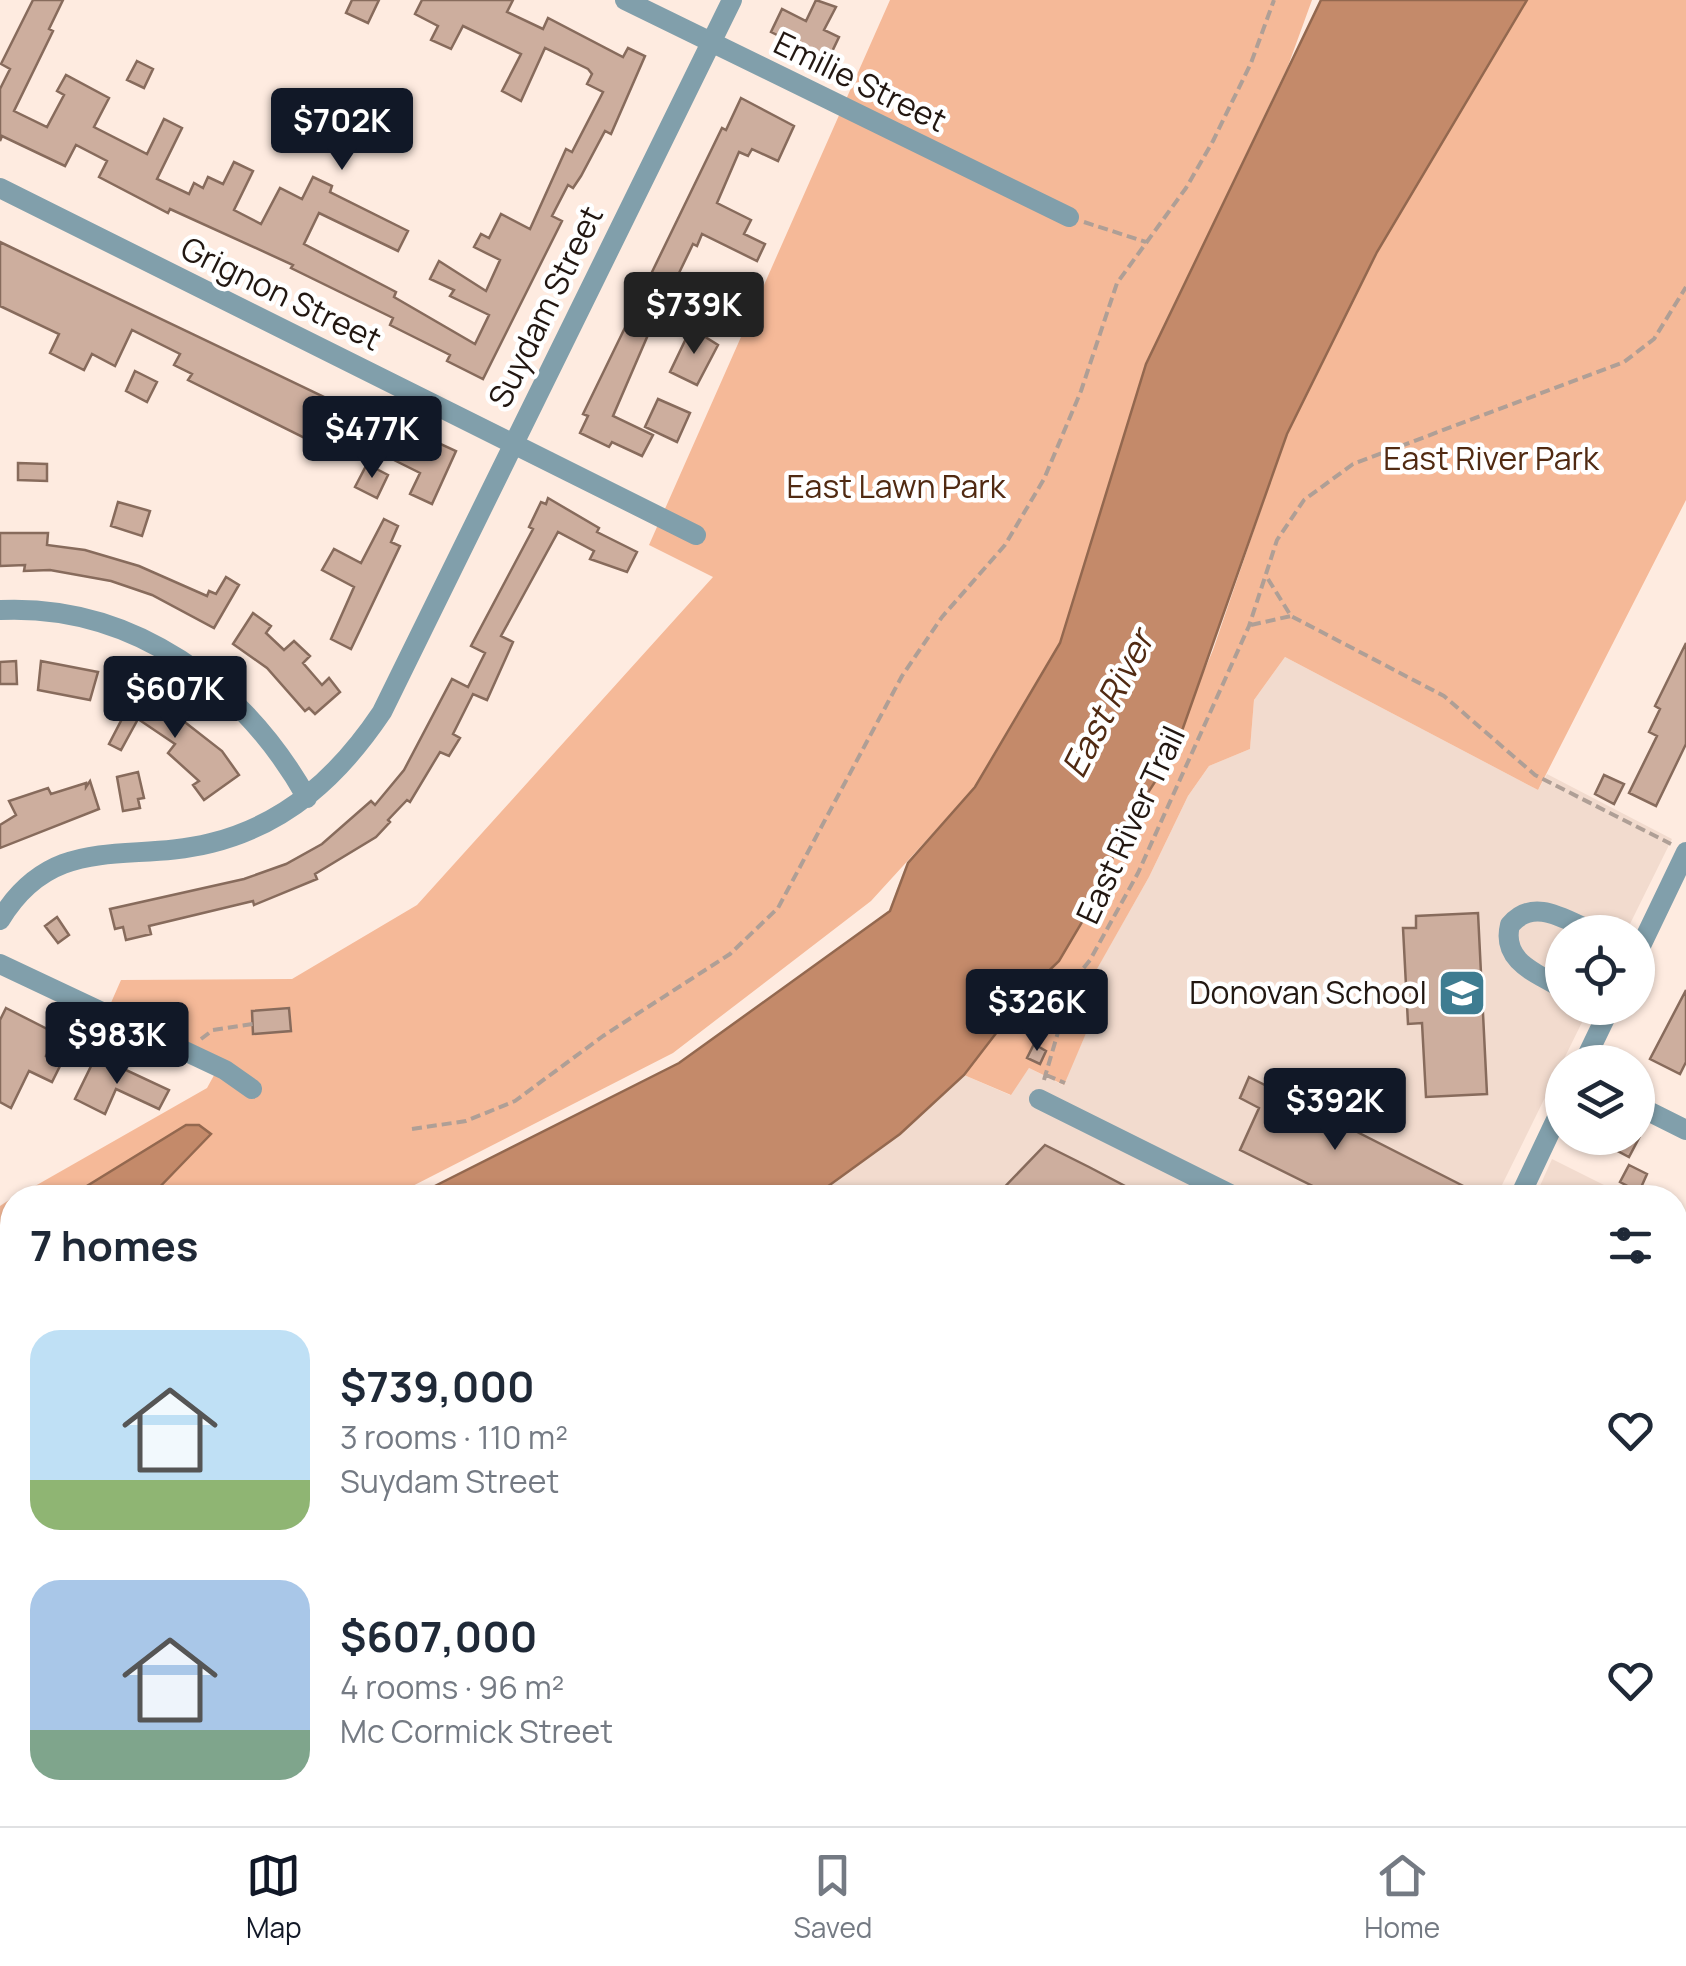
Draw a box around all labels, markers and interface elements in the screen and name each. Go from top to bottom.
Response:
street label: Emilie Street [767,20,954,142]
pin: $702K [272,88,412,173]
text: $702K [293,98,391,142]
street label: Suydam Street [477,198,613,415]
street label: Grignon Street [174,226,389,361]
pin: $739K [624,272,764,357]
text: $739K [646,282,742,326]
pin: $477K [302,396,442,481]
text: $477K [325,406,419,450]
park label: East River Park [1383,436,1600,480]
park label: East Lawn Park [786,464,1007,508]
water label: East River [1050,618,1167,785]
pin: $607K [105,656,245,741]
text: $607K [126,666,224,710]
street label: East River Trail [1065,719,1195,930]
map controls [1545,915,1655,1155]
button: locate [1545,915,1655,1025]
school or university icon: Donovan School [1436,967,1488,1019]
pin: $326K [967,969,1107,1054]
place label: Donovan School [1189,970,1427,1014]
text: $326K [988,979,1086,1023]
pin: $983K [47,1002,187,1087]
text: $983K [68,1012,166,1056]
button: layers [1545,1045,1655,1155]
pin: $392K [1265,1068,1405,1153]
text: $392K [1286,1078,1384,1122]
text: 7 homes [30,1216,198,1274]
icon: filters [1603,1218,1658,1273]
text: $739,000 [340,1357,535,1415]
icon: home [110,1370,230,1490]
icon: heart [1603,1403,1658,1458]
text: 3 rooms · 110 m² [340,1415,568,1459]
text: Suydam Street [340,1459,559,1503]
text: $607,000 [340,1607,537,1665]
icon: home [110,1620,230,1740]
icon: heart [1603,1653,1658,1708]
text: 4 rooms · 96 m² [340,1665,564,1709]
text: Mc Cormick Street [340,1709,613,1753]
tab: Map [246,1848,302,1946]
tab: Saved [794,1848,872,1946]
tab: Home [1364,1848,1440,1946]

